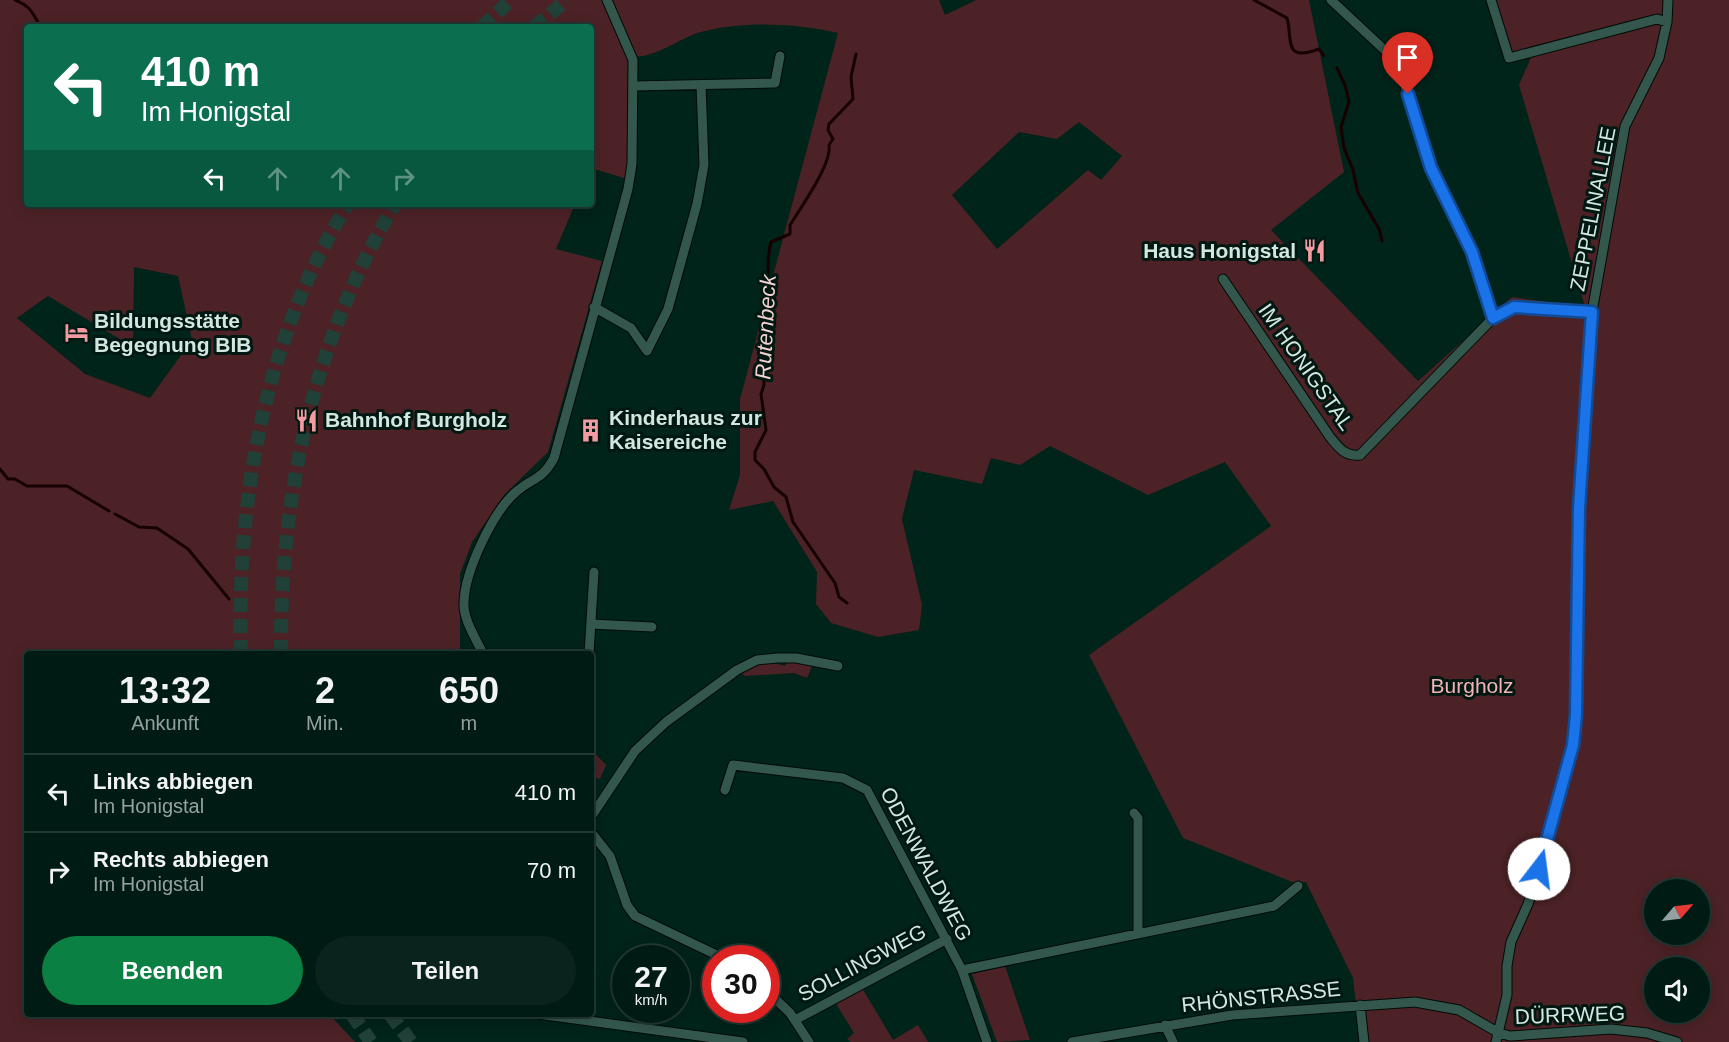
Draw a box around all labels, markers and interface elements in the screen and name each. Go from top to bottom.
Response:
pin [1382,32,1433,94]
icon: arrive [1391,41,1424,74]
icon: left [42,48,120,126]
text: 410 m [141,48,260,95]
text: Im Honigstal [141,97,291,127]
street label: ZEPPELINALLEE [1565,125,1620,293]
icon: left [198,162,231,195]
icon: ahead [261,162,294,195]
icon: ahead [324,162,357,195]
icon: right [387,162,420,195]
restaurant icon: Haus Honigstal [1301,238,1327,264]
place label: Haus Honigstal [1143,239,1296,262]
water label: Rutenbeck [750,273,781,380]
street label: IM HONIGSTAL [1254,299,1359,434]
place label: Bildungsstätte Begegnung BIB [94,309,252,356]
hotel icon: Bildungsstätte Begegnung BIB [63,320,89,346]
place label: Kinderhaus zur Kaisereiche [609,406,762,453]
restaurant icon: Bahnhof Burgholz [294,407,320,433]
place label: Bahnhof Burgholz [325,408,507,431]
building icon: Kinderhaus zur Kaisereiche [578,417,604,443]
text: 13:32 [119,670,211,711]
text: 2 [315,670,335,711]
text: 650 [439,670,499,711]
park label: Burgholz [1431,674,1513,697]
text: Ankunft [131,712,199,734]
text: Min. [306,712,344,734]
text: m [461,712,477,734]
text: Links abbiegen [93,769,253,794]
icon: left [42,777,75,810]
text: 410 m [515,780,576,805]
street label: ODENWALDWEG [876,783,977,945]
text: Im Honigstal [93,795,204,817]
position arrow [1507,837,1571,901]
text: Rechts abbiegen [93,847,269,872]
icon: right [42,855,75,888]
text: 70 m [527,858,576,883]
text: Im Honigstal [93,873,204,895]
north arrow [1644,879,1710,945]
map controls [1644,879,1710,1023]
street label: SOLLINGWEG [794,919,930,1006]
button: Beenden [42,936,303,1005]
button: Teilen [315,936,576,1005]
speed limit sign: 30 [702,945,780,1023]
button: sound [1644,957,1710,1023]
text: 27 [634,960,668,993]
street label: RHÖNSTRASSE [1180,977,1342,1016]
text: km/h [635,991,667,1008]
street label: DÜRRWEG [1514,1001,1626,1028]

